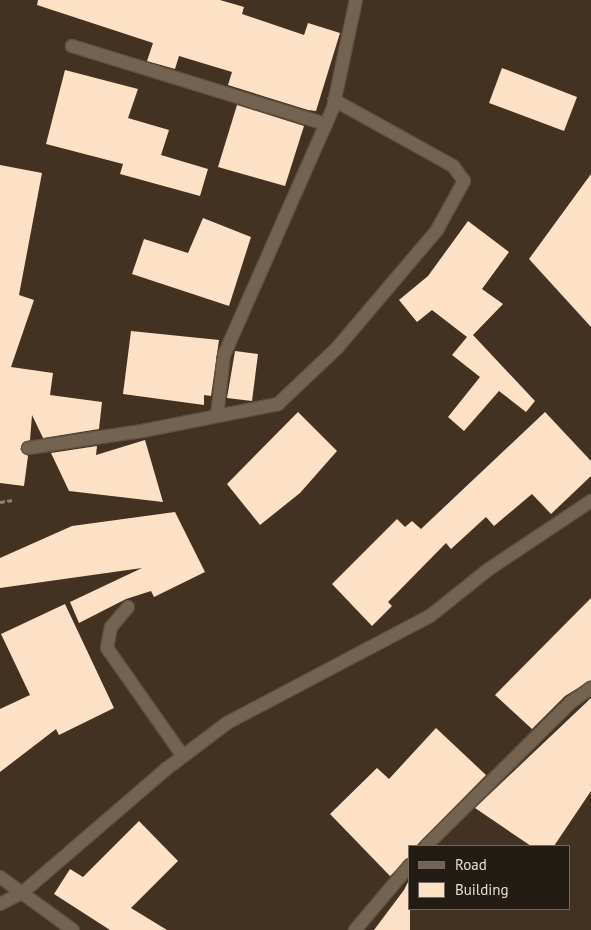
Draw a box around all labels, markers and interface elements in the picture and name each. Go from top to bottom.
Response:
legend [408,845,571,910]
text: Road [455,855,487,874]
text: Building [455,880,509,899]

